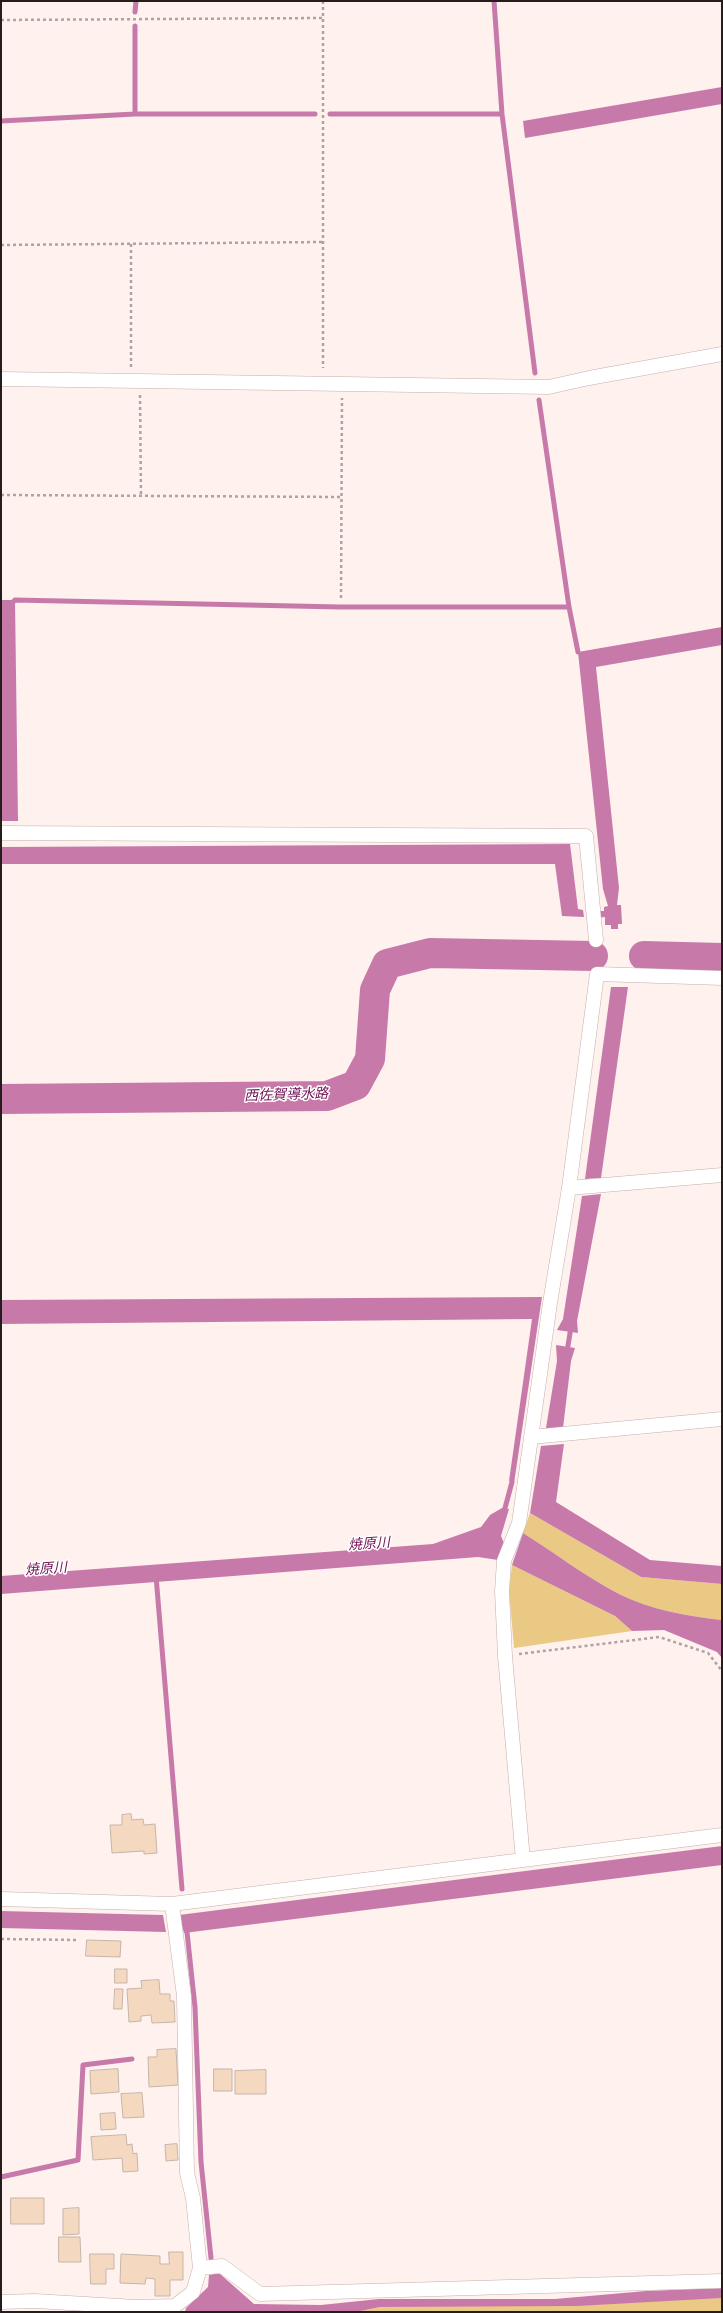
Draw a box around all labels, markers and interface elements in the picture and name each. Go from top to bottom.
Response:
water label: 西佐賀導水路 [244,1085,328,1105]
water label: 焼原川 [347,1534,391,1554]
water label: 焼原川 [24,1559,68,1579]

